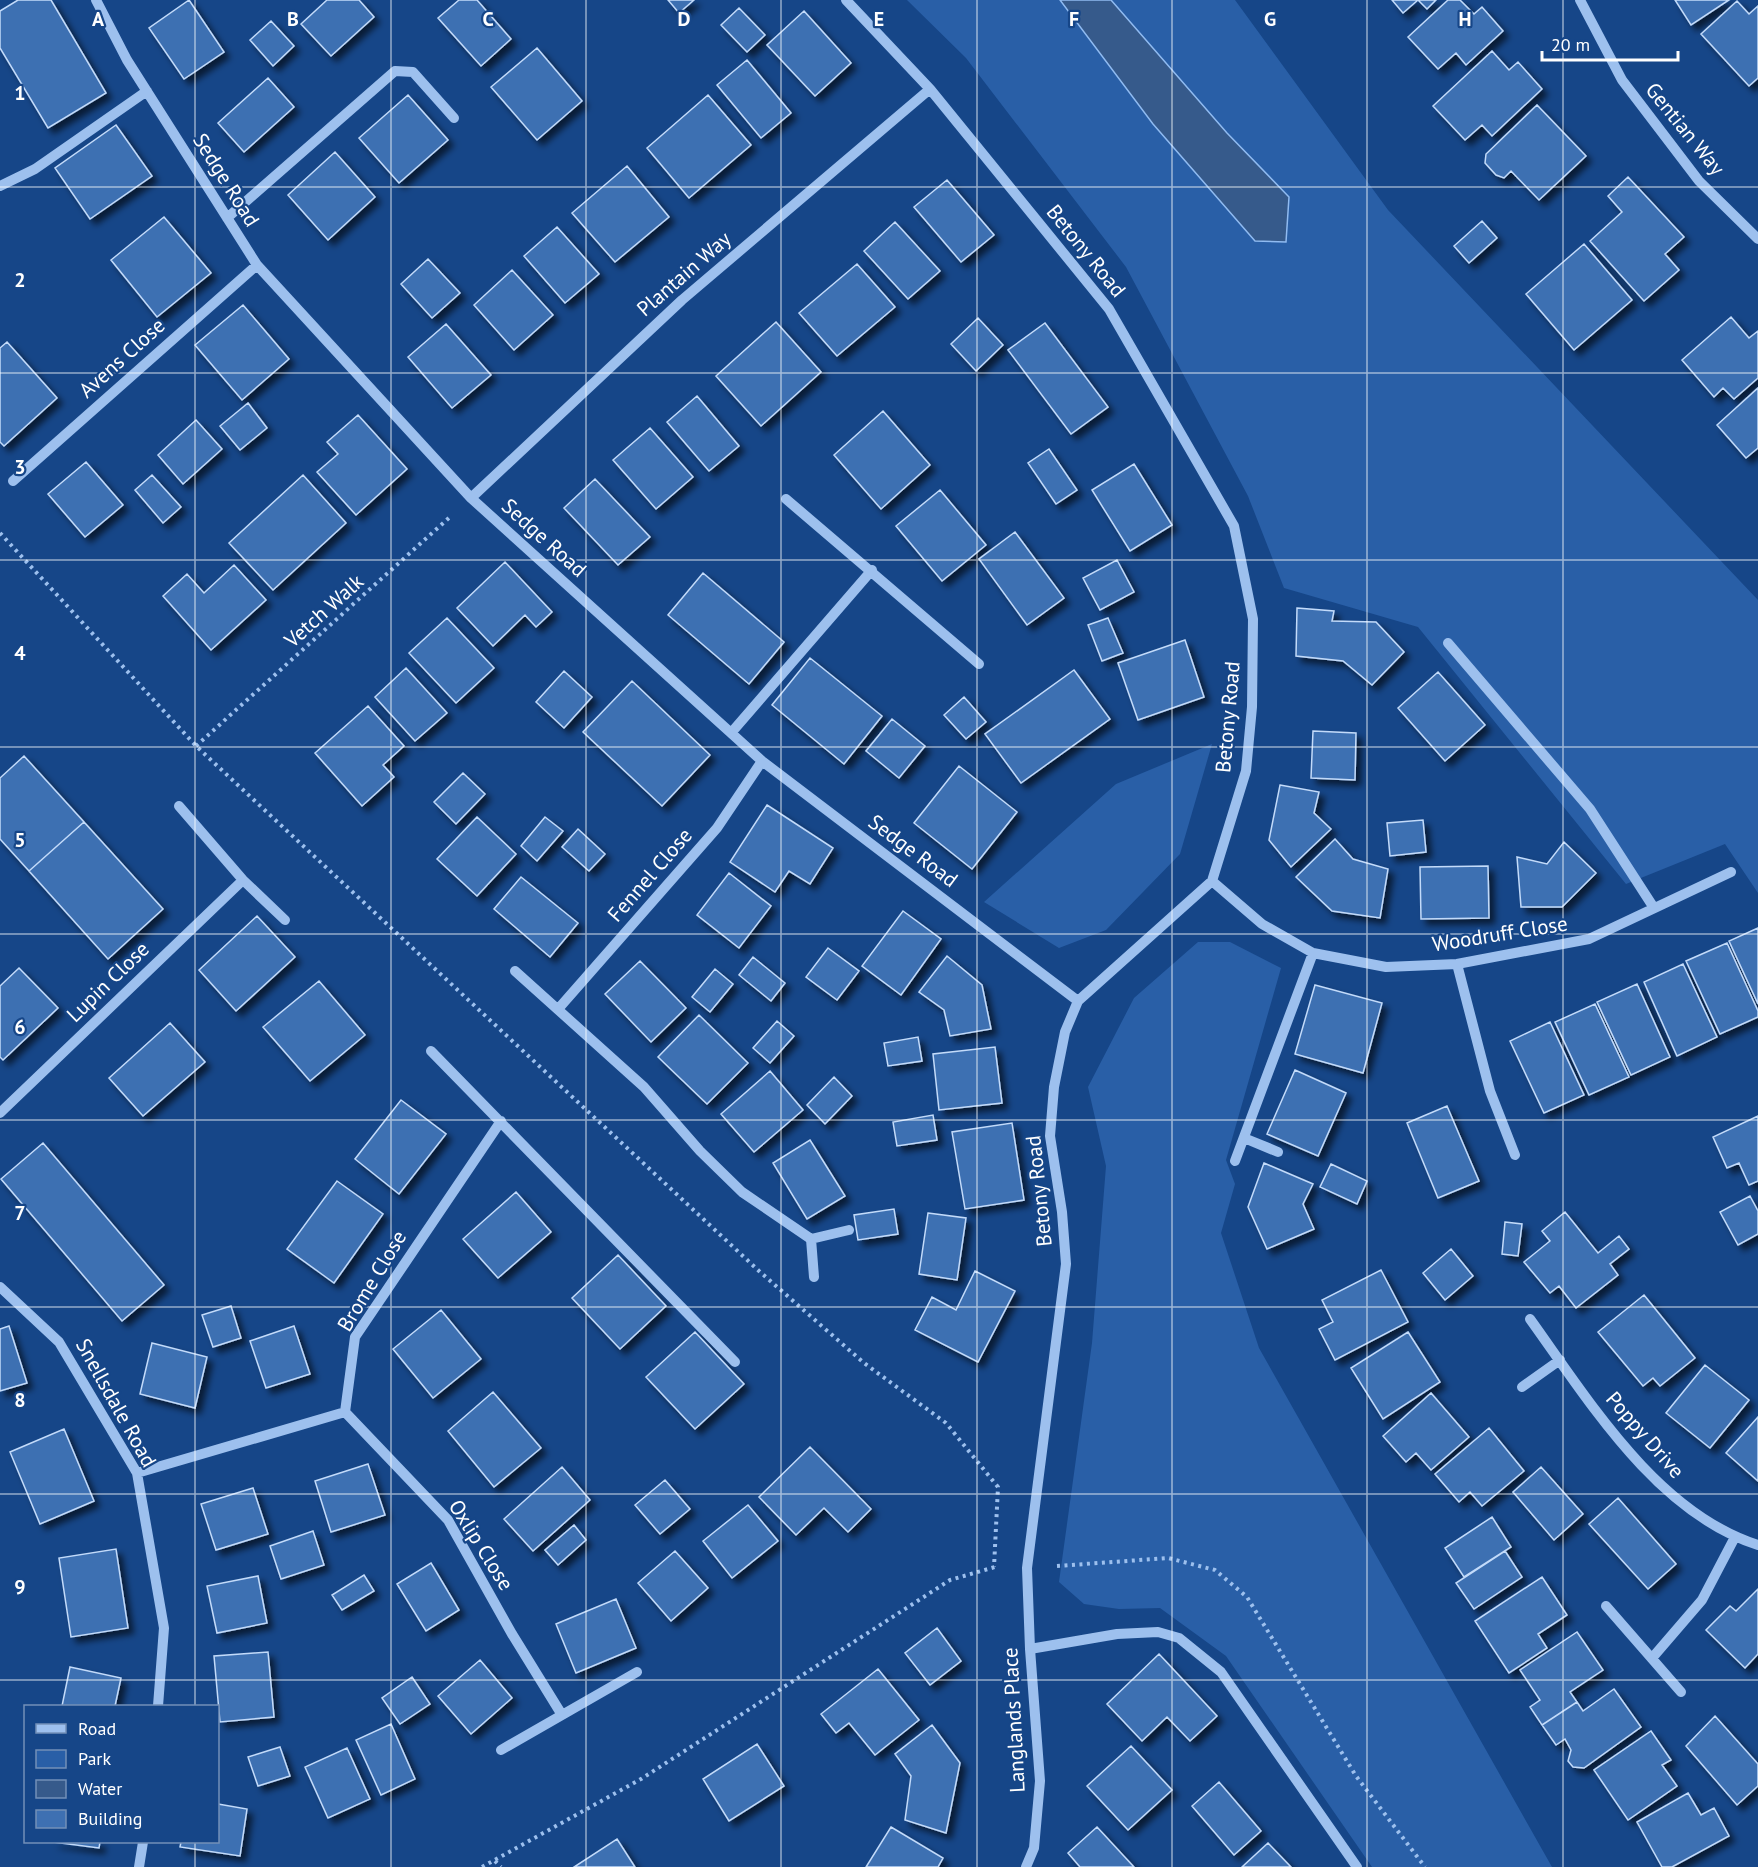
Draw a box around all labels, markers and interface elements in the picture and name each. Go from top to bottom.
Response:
text: A [92,6,105,32]
text: B [287,6,299,32]
text: C [482,6,494,32]
text: D [678,6,691,32]
text: E [874,6,884,32]
text: F [1069,6,1079,32]
text: G [1264,6,1276,32]
text: H [1458,6,1472,32]
scale bar [1542,24,1678,62]
text: 20 m [1551,33,1590,56]
street label: Gentian Way [1640,77,1731,181]
text: 1 [14,80,26,106]
street label: Sedge Road [187,128,266,231]
street label: Betony Road [1041,199,1132,303]
street label: Plantain Way [631,225,737,322]
text: 2 [14,267,26,293]
street label: Avens Close [73,312,170,403]
text: 3 [14,454,26,480]
street label: Sedge Road [496,492,592,583]
street label: Vetch Walk [278,568,369,654]
text: 4 [14,640,26,666]
street label: Betony Road [1209,660,1246,774]
street label: Sedge Road [863,808,963,893]
street label: Fennel Close [601,822,698,927]
text: 5 [14,827,26,853]
street label: Woodruff Close [1430,909,1570,958]
street label: Lupin Close [61,936,155,1028]
text: 6 [14,1014,26,1040]
street label: Betony Road [1019,1134,1058,1248]
text: 7 [14,1200,26,1226]
street label: Brome Close [331,1225,412,1336]
street label: Snellsdale Road [70,1334,163,1472]
street label: Poppy Drive [1600,1386,1690,1484]
text: 8 [14,1387,26,1413]
street label: Oxlip Close [443,1494,520,1595]
text: 9 [14,1574,26,1600]
street label: Langlands Place [996,1647,1031,1793]
legend [24,1705,219,1843]
text: Road [78,1717,116,1740]
text: Park [78,1747,111,1770]
text: Water [78,1777,122,1800]
text: Building [78,1807,142,1830]

